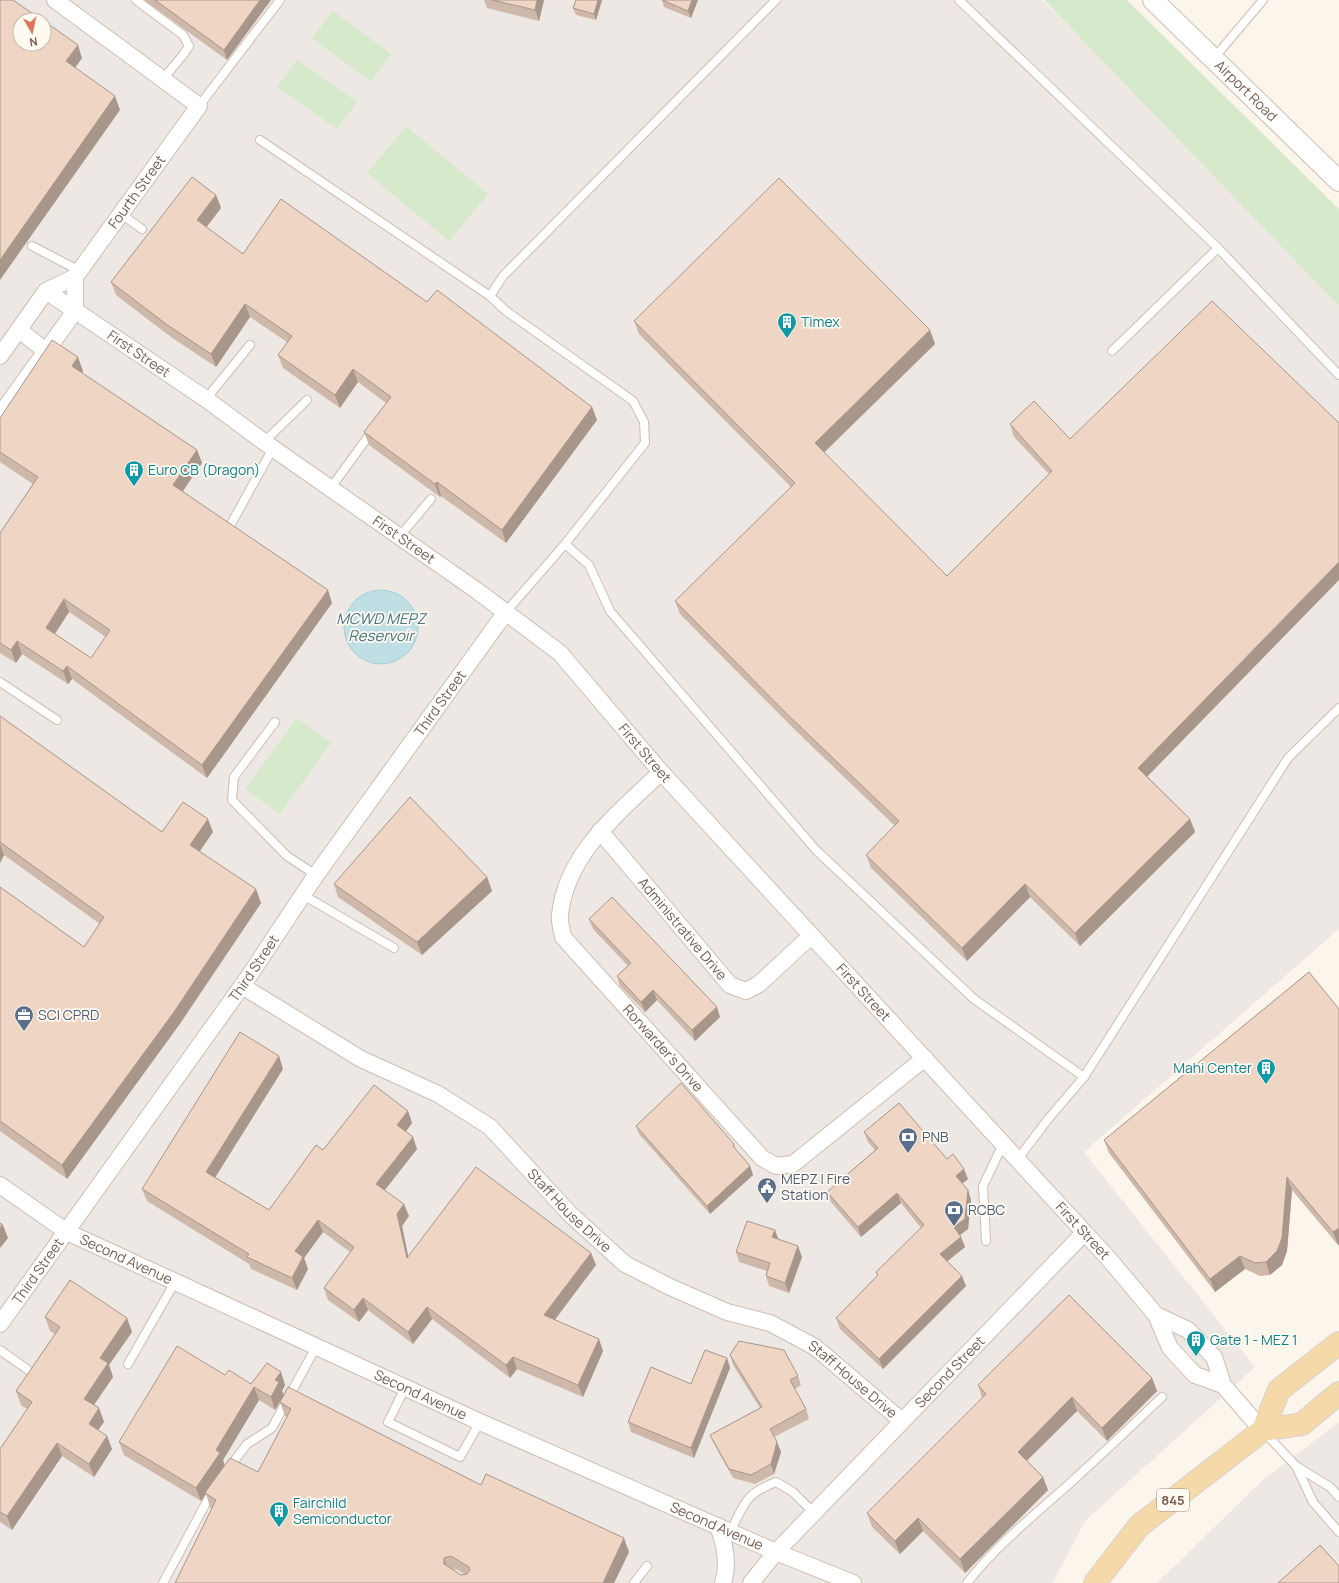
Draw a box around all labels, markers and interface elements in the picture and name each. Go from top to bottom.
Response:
north arrow [12,12,52,52]
text: N [28,34,39,50]
street label: Airport Road [1211,55,1282,125]
street label: Fourth Street [103,151,170,232]
building icon: Timex [776,311,798,339]
place label: Timex [801,312,840,331]
street label: First Street [104,325,175,381]
building icon: Euro CB (Dragon) [123,459,145,487]
place label: Euro CB (Dragon) [148,460,260,479]
street label: First Street [369,511,440,568]
water label: MCWD MEPZ Reservoir [336,608,429,646]
street label: Third Street [409,666,470,740]
street label: First Street [615,719,676,787]
street label: Administrative Drive [634,873,732,984]
street label: Third Street [224,930,283,1005]
street label: First Street [832,959,896,1025]
street label: Rorwarder's Drive [619,1000,708,1096]
office icon: SCI CPRD [13,1004,35,1032]
place label: SCI CPRD [38,1005,99,1024]
building icon: Mahi Center [1255,1057,1277,1085]
place label: Mahi Center [1173,1058,1252,1077]
bank icon: PNB [897,1126,919,1154]
place label: PNB [922,1127,949,1146]
street label: Staff House Drive [524,1164,616,1256]
place label: MEPZ I Fire Station [781,1169,850,1204]
public building icon: MEPZ I Fire Station [756,1176,778,1204]
street label: First Street [1052,1197,1115,1264]
bank icon: RCBC [943,1199,965,1227]
place label: RCBC [968,1200,1005,1219]
street label: Second Avenue [77,1229,176,1288]
street label: Third Street [7,1234,68,1308]
building icon: Gate 1 - MEZ 1 [1185,1329,1207,1357]
place label: Gate 1 - MEZ 1 [1210,1330,1298,1349]
street label: Second Street [910,1331,989,1412]
street label: Staff House Drive [805,1335,902,1422]
street label: Second Avenue [371,1365,470,1424]
road number: 845 [1157,1489,1189,1511]
place label: Fairchild Semiconductor [293,1493,392,1528]
street label: Second Avenue [667,1497,767,1554]
building icon: Fairchild Semiconductor [268,1500,290,1528]

